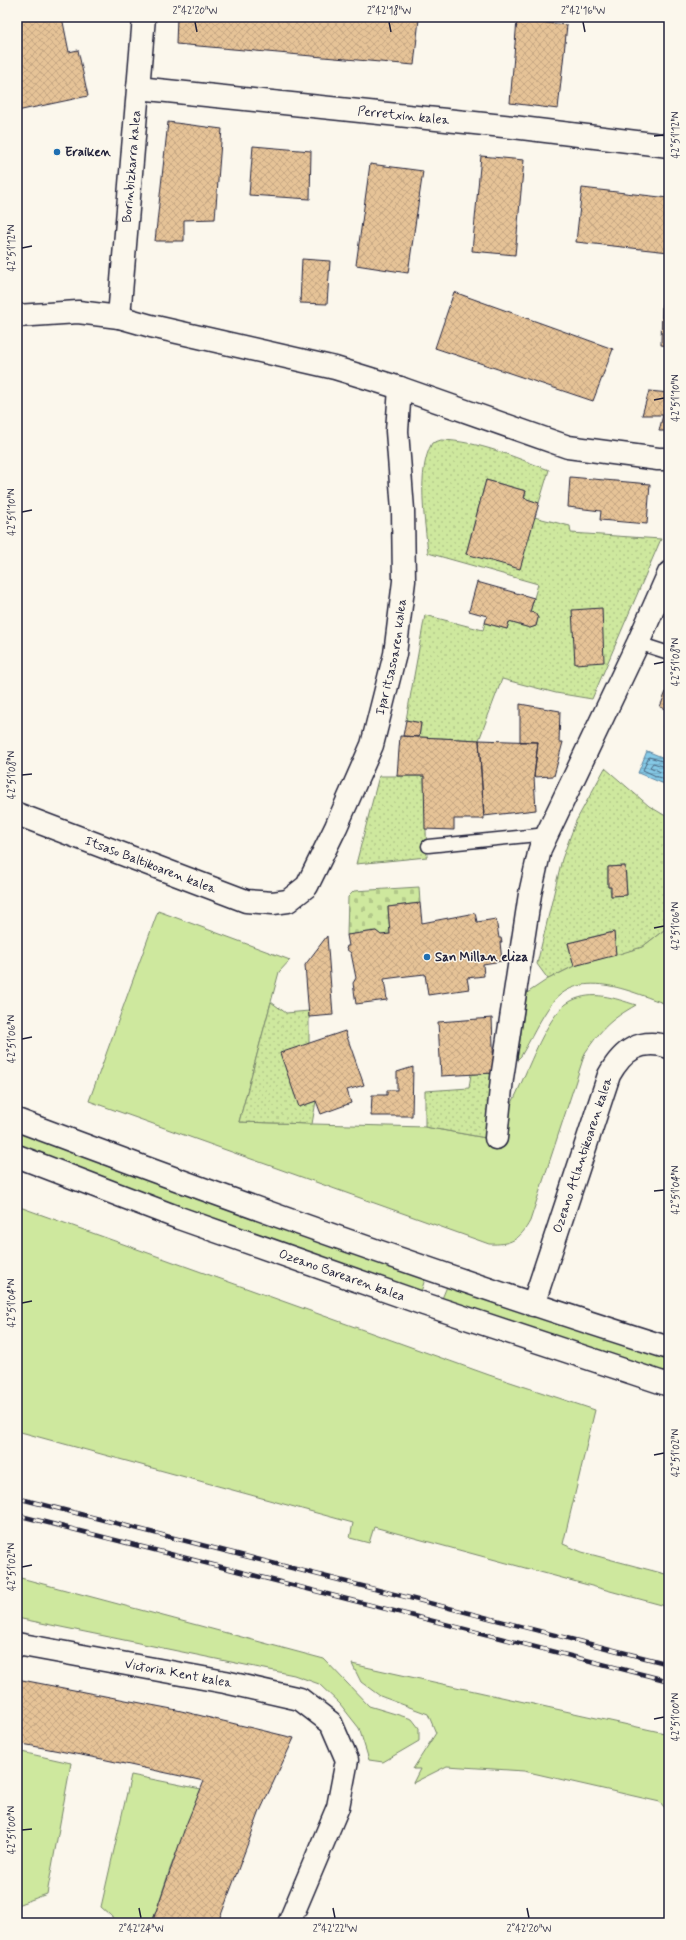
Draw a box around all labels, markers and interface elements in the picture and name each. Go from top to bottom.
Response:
text: 2°42'20"W [173,4,217,18]
text: 2°42'18"W [367,4,411,18]
text: 2°42'16"W [561,4,605,18]
street label: Perretxin kalea [357,102,450,129]
street label: Borinbizkarra kalea [118,110,145,223]
text: 42°51'12"N [669,111,683,158]
place label: Eraiken [65,144,112,161]
marker: Eraiken [52,147,62,157]
text: 42°51'12"N [5,224,19,271]
text: 42°51'10"N [669,374,683,422]
text: 42°51'10"N [5,488,19,536]
street label: Ipar itsasoaren kalea [371,598,410,717]
text: 42°51'08"N [669,638,683,686]
text: 42°51'08"N [5,751,19,799]
street label: Itsaso Baltikoaren kalea [83,832,219,898]
text: 42°51'06"N [669,902,683,950]
place label: San Millan eliza [435,949,529,966]
marker: San Millan eliza [422,952,432,962]
text: 42°51'06"N [5,1015,19,1063]
street label: Ozeano Atlantikoaren kalea [549,1075,616,1235]
text: 42°51'04"N [669,1165,683,1214]
street label: Ozeano Barearen kalea [276,1245,407,1305]
text: 42°51'04"N [5,1278,19,1327]
text: 42°51'02"N [669,1429,683,1477]
text: 42°51'02"N [5,1543,19,1591]
street label: Victoria Kent kalea [123,1655,234,1692]
text: 42°51'00"N [669,1692,683,1741]
text: 42°51'00"N [5,1805,19,1854]
text: 2°42'24"W [118,1922,164,1936]
text: 2°42'22"W [313,1922,357,1936]
text: 2°42'20"W [507,1922,551,1936]

